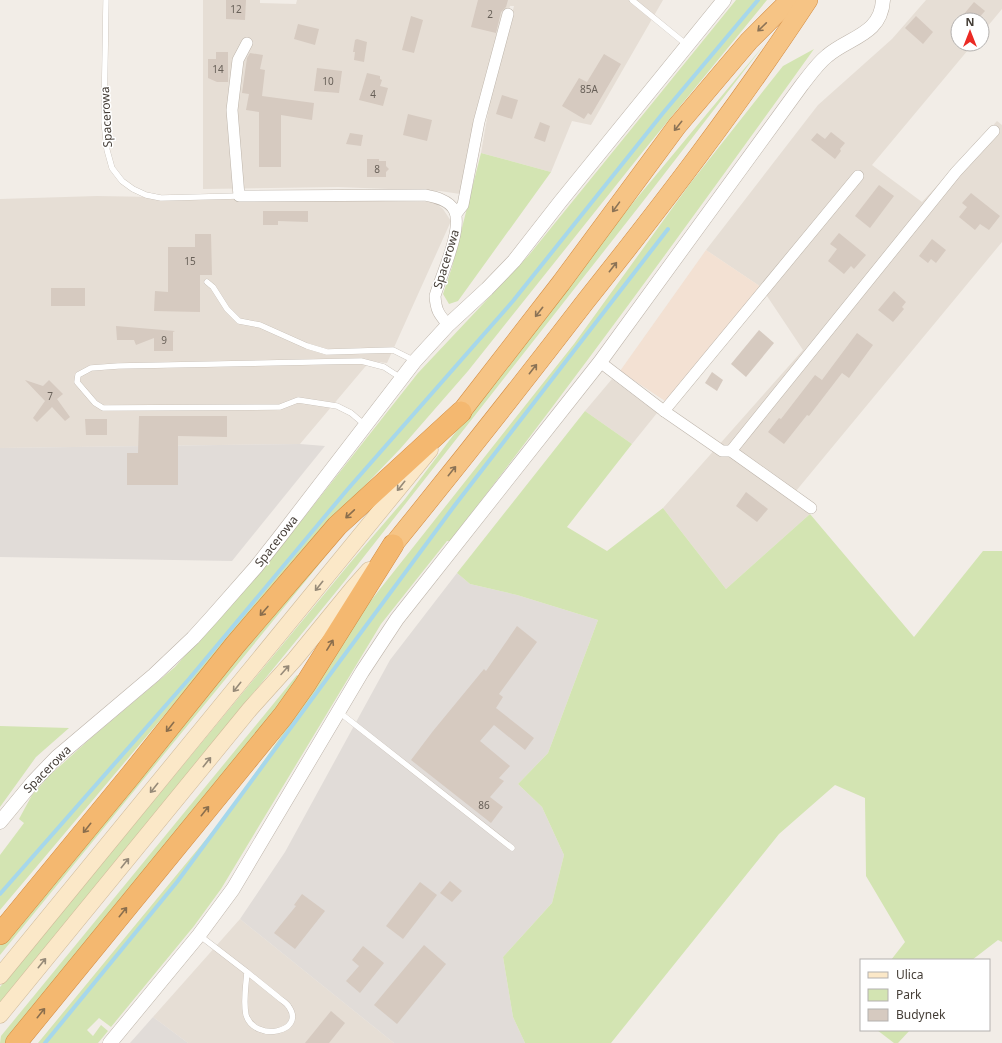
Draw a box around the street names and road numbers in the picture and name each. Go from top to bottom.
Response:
street label: Spacerowa [96,86,116,148]
street label: Spacerowa [429,227,463,291]
street label: Spacerowa [250,512,302,570]
street label: Spacerowa [19,741,75,797]

